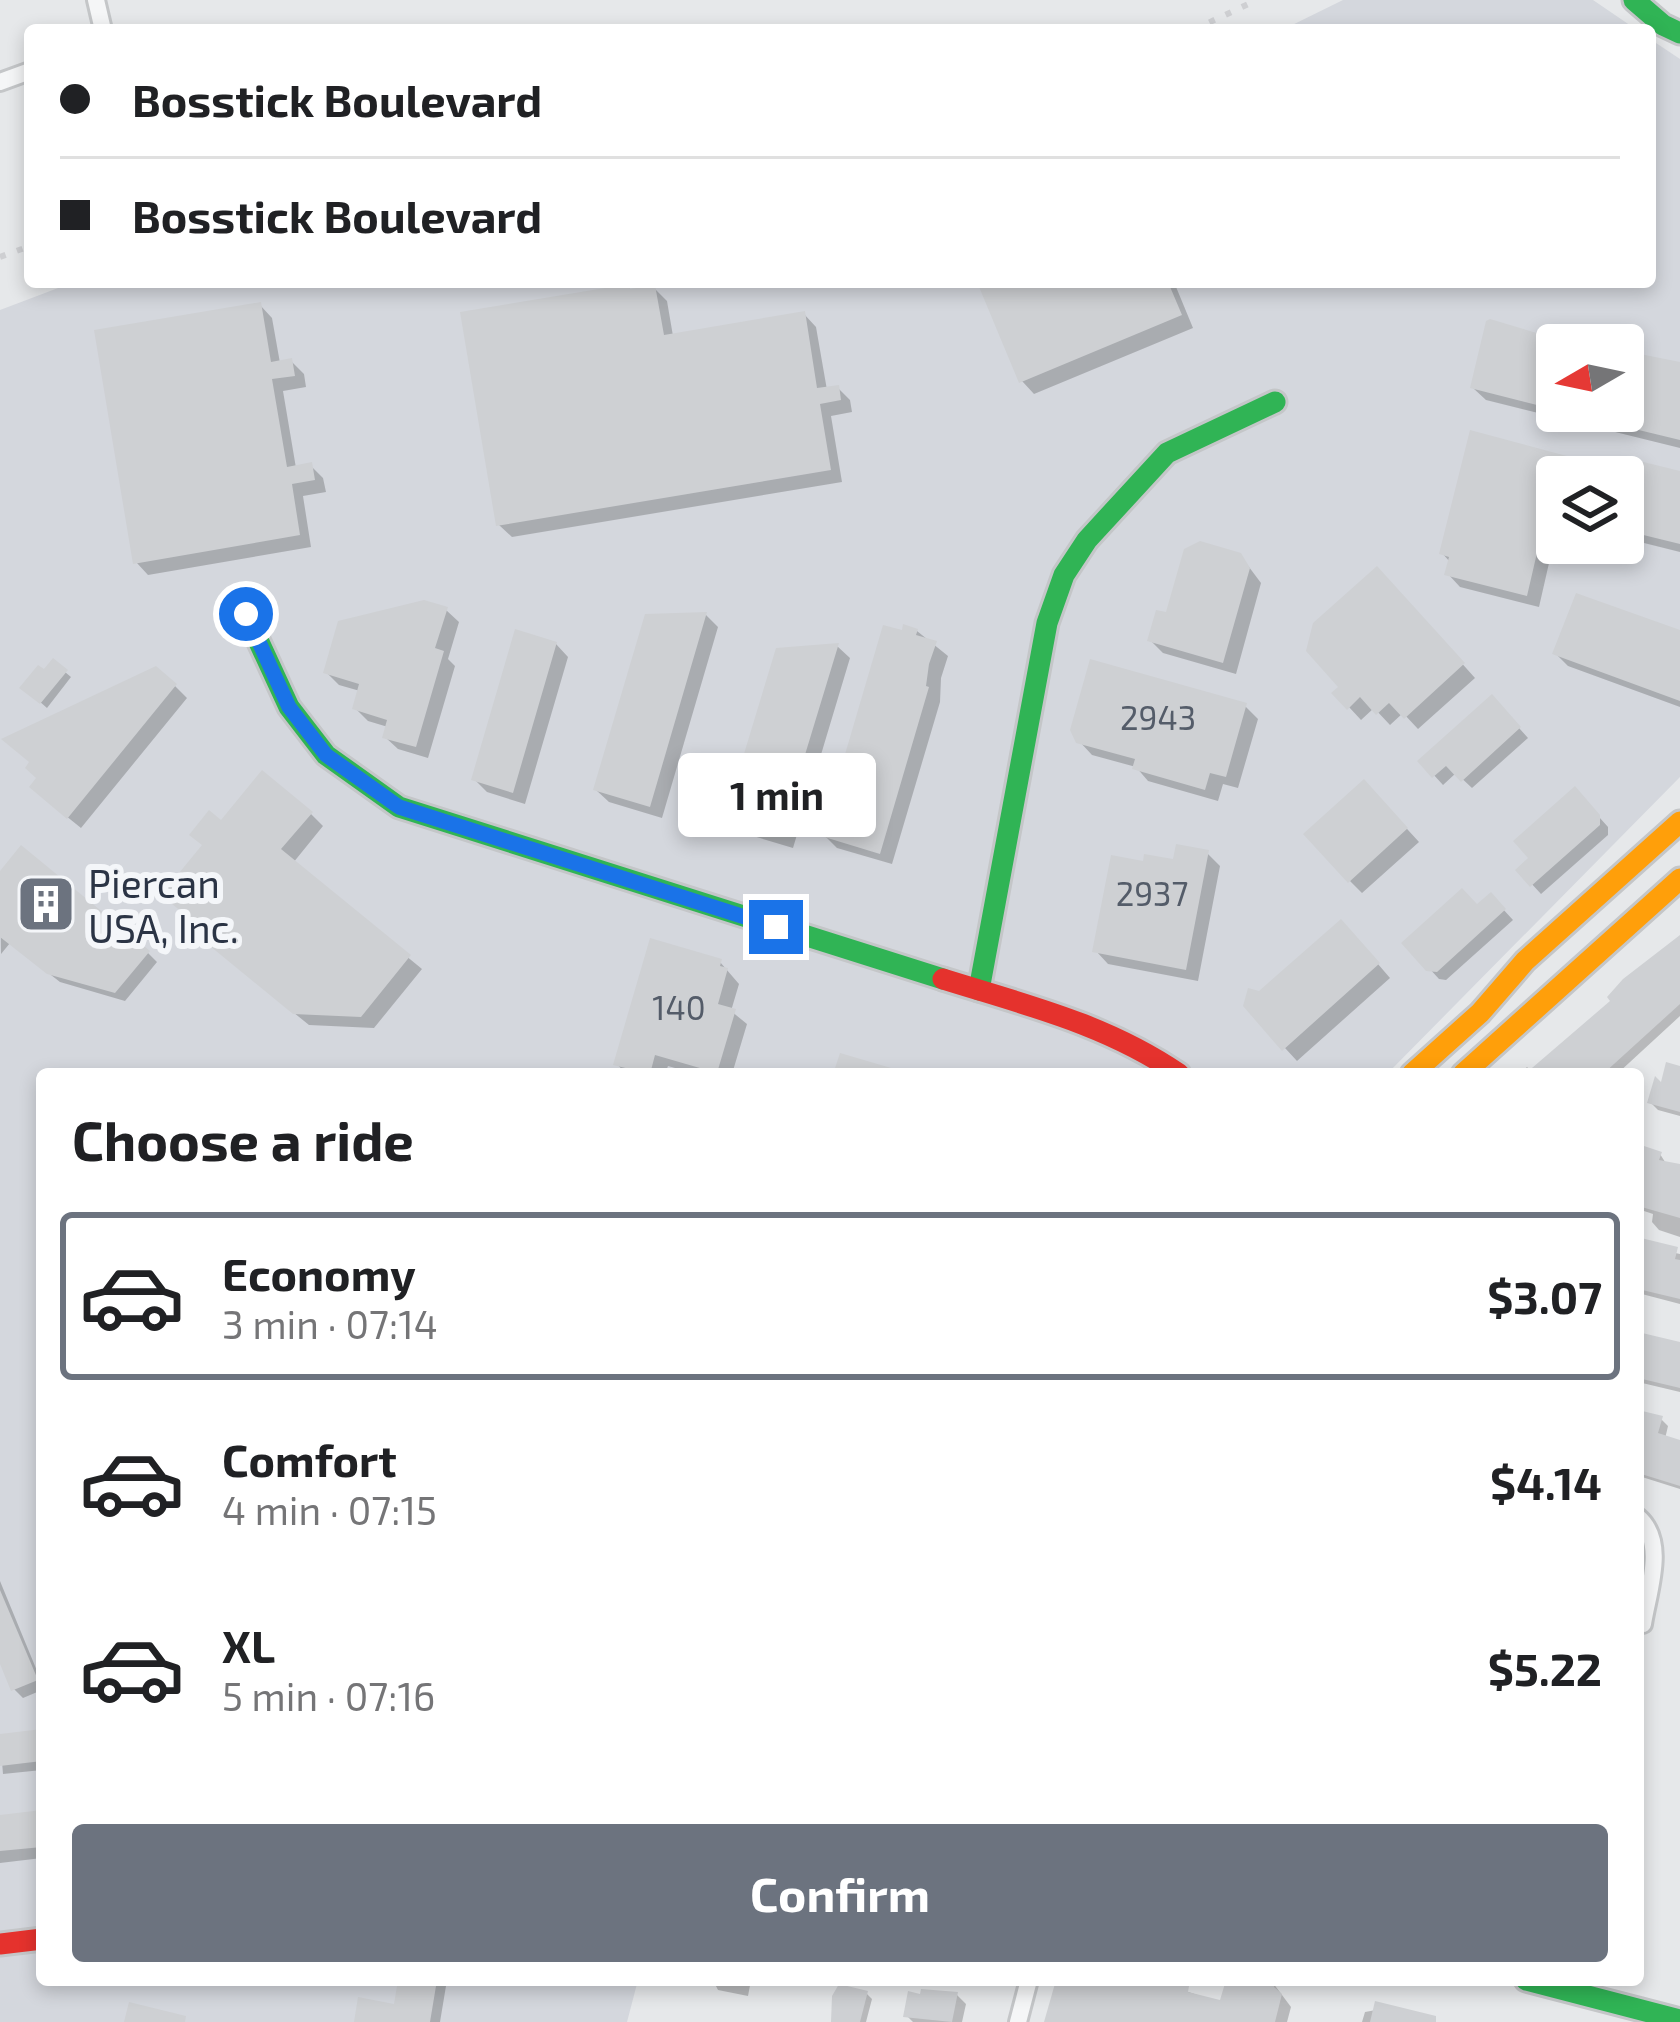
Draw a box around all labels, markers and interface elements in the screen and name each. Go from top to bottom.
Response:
text: Bosstick Boulevard [132,72,542,126]
text: Bosstick Boulevard [132,188,542,242]
north arrow [1536,324,1644,432]
map controls [1536,324,1644,564]
button: layers [1536,456,1644,564]
route start [219,587,273,641]
house number: 2943 [1120,697,1196,737]
callout: 1 min [677,753,875,837]
text: 1 min [730,771,824,818]
place label: Piercan USA, Inc. [88,859,239,951]
building icon: Piercan USA, Inc. [15,873,77,935]
house number: 2937 [1116,873,1188,913]
route end [749,900,803,954]
house number: 140 [652,987,706,1027]
text: Choose a ride [72,1107,414,1172]
icon: car [78,1242,186,1350]
text: Economy [222,1246,416,1300]
text: $3.07 [1487,1269,1602,1323]
text: 3 min · 07:14 [222,1300,438,1347]
icon: car [78,1428,186,1536]
text: Comfort [222,1432,397,1486]
text: $4.14 [1490,1455,1602,1509]
text: 4 min · 07:15 [222,1486,437,1533]
icon: car [78,1614,186,1722]
text: XL [222,1618,275,1672]
text: $5.22 [1488,1641,1602,1695]
text: 5 min · 07:16 [222,1672,435,1719]
button: Confirm [72,1824,1608,1962]

